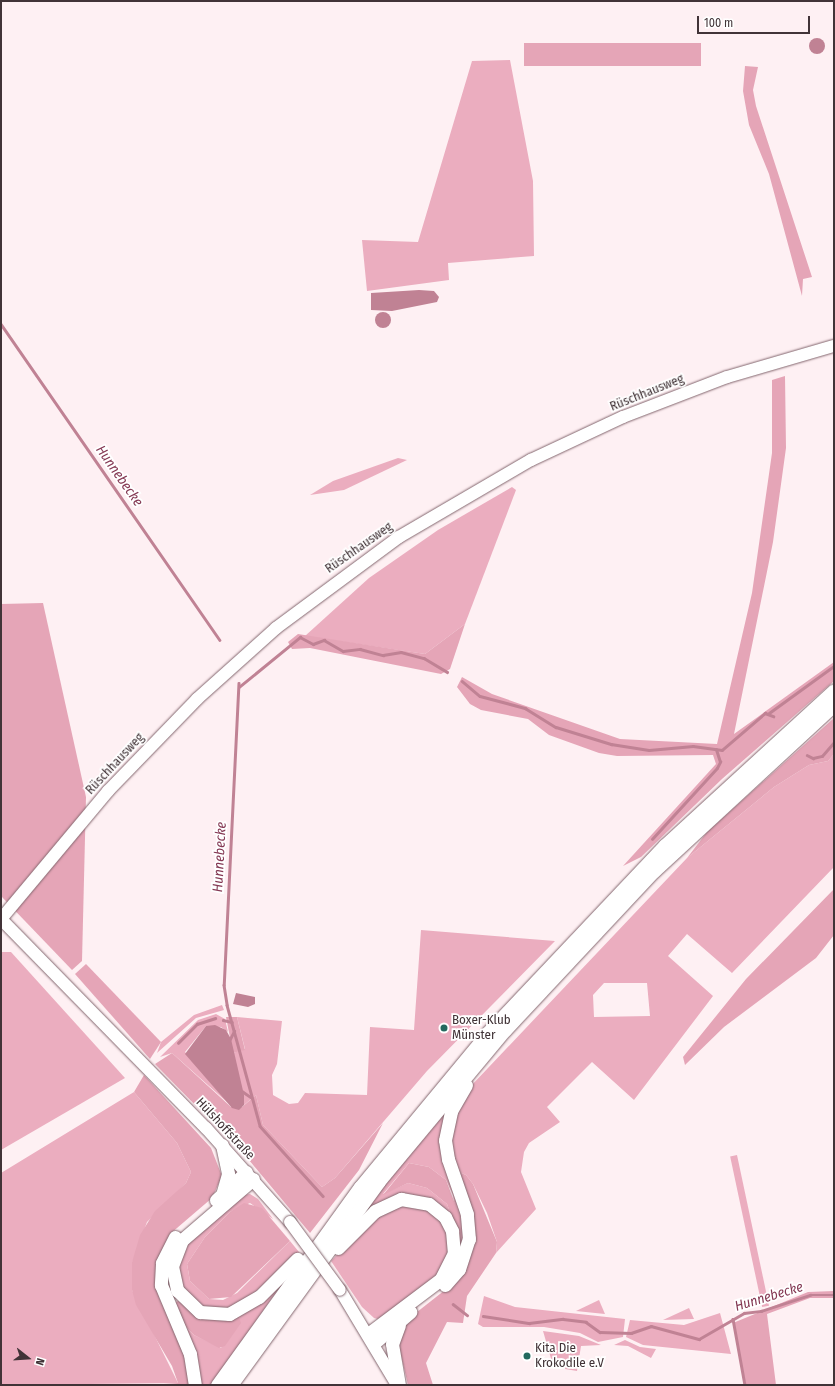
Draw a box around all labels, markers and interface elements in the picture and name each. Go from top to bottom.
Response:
scale bar [699,8,812,34]
text: 100 m [704,16,733,30]
street label: Rüschhausweg [608,371,686,415]
water label: Hunnebecke [92,442,146,510]
street label: Rüschhausweg [322,519,396,577]
street label: Rüschhausweg [83,730,147,798]
water label: Hunnebecke [210,821,230,893]
place label: Boxer-Klub Münster [452,1013,511,1044]
marker: Boxer-Klub Münster [439,1023,449,1033]
street label: Hülshoffstraße [192,1095,258,1163]
water label: Hunnebecke [733,1279,805,1315]
north arrow [8,1338,48,1378]
place label: Kita Die Krokodile e.V [535,1341,604,1372]
marker: Kita Die Krokodile e.V [522,1351,532,1361]
text: N [33,1357,47,1367]

